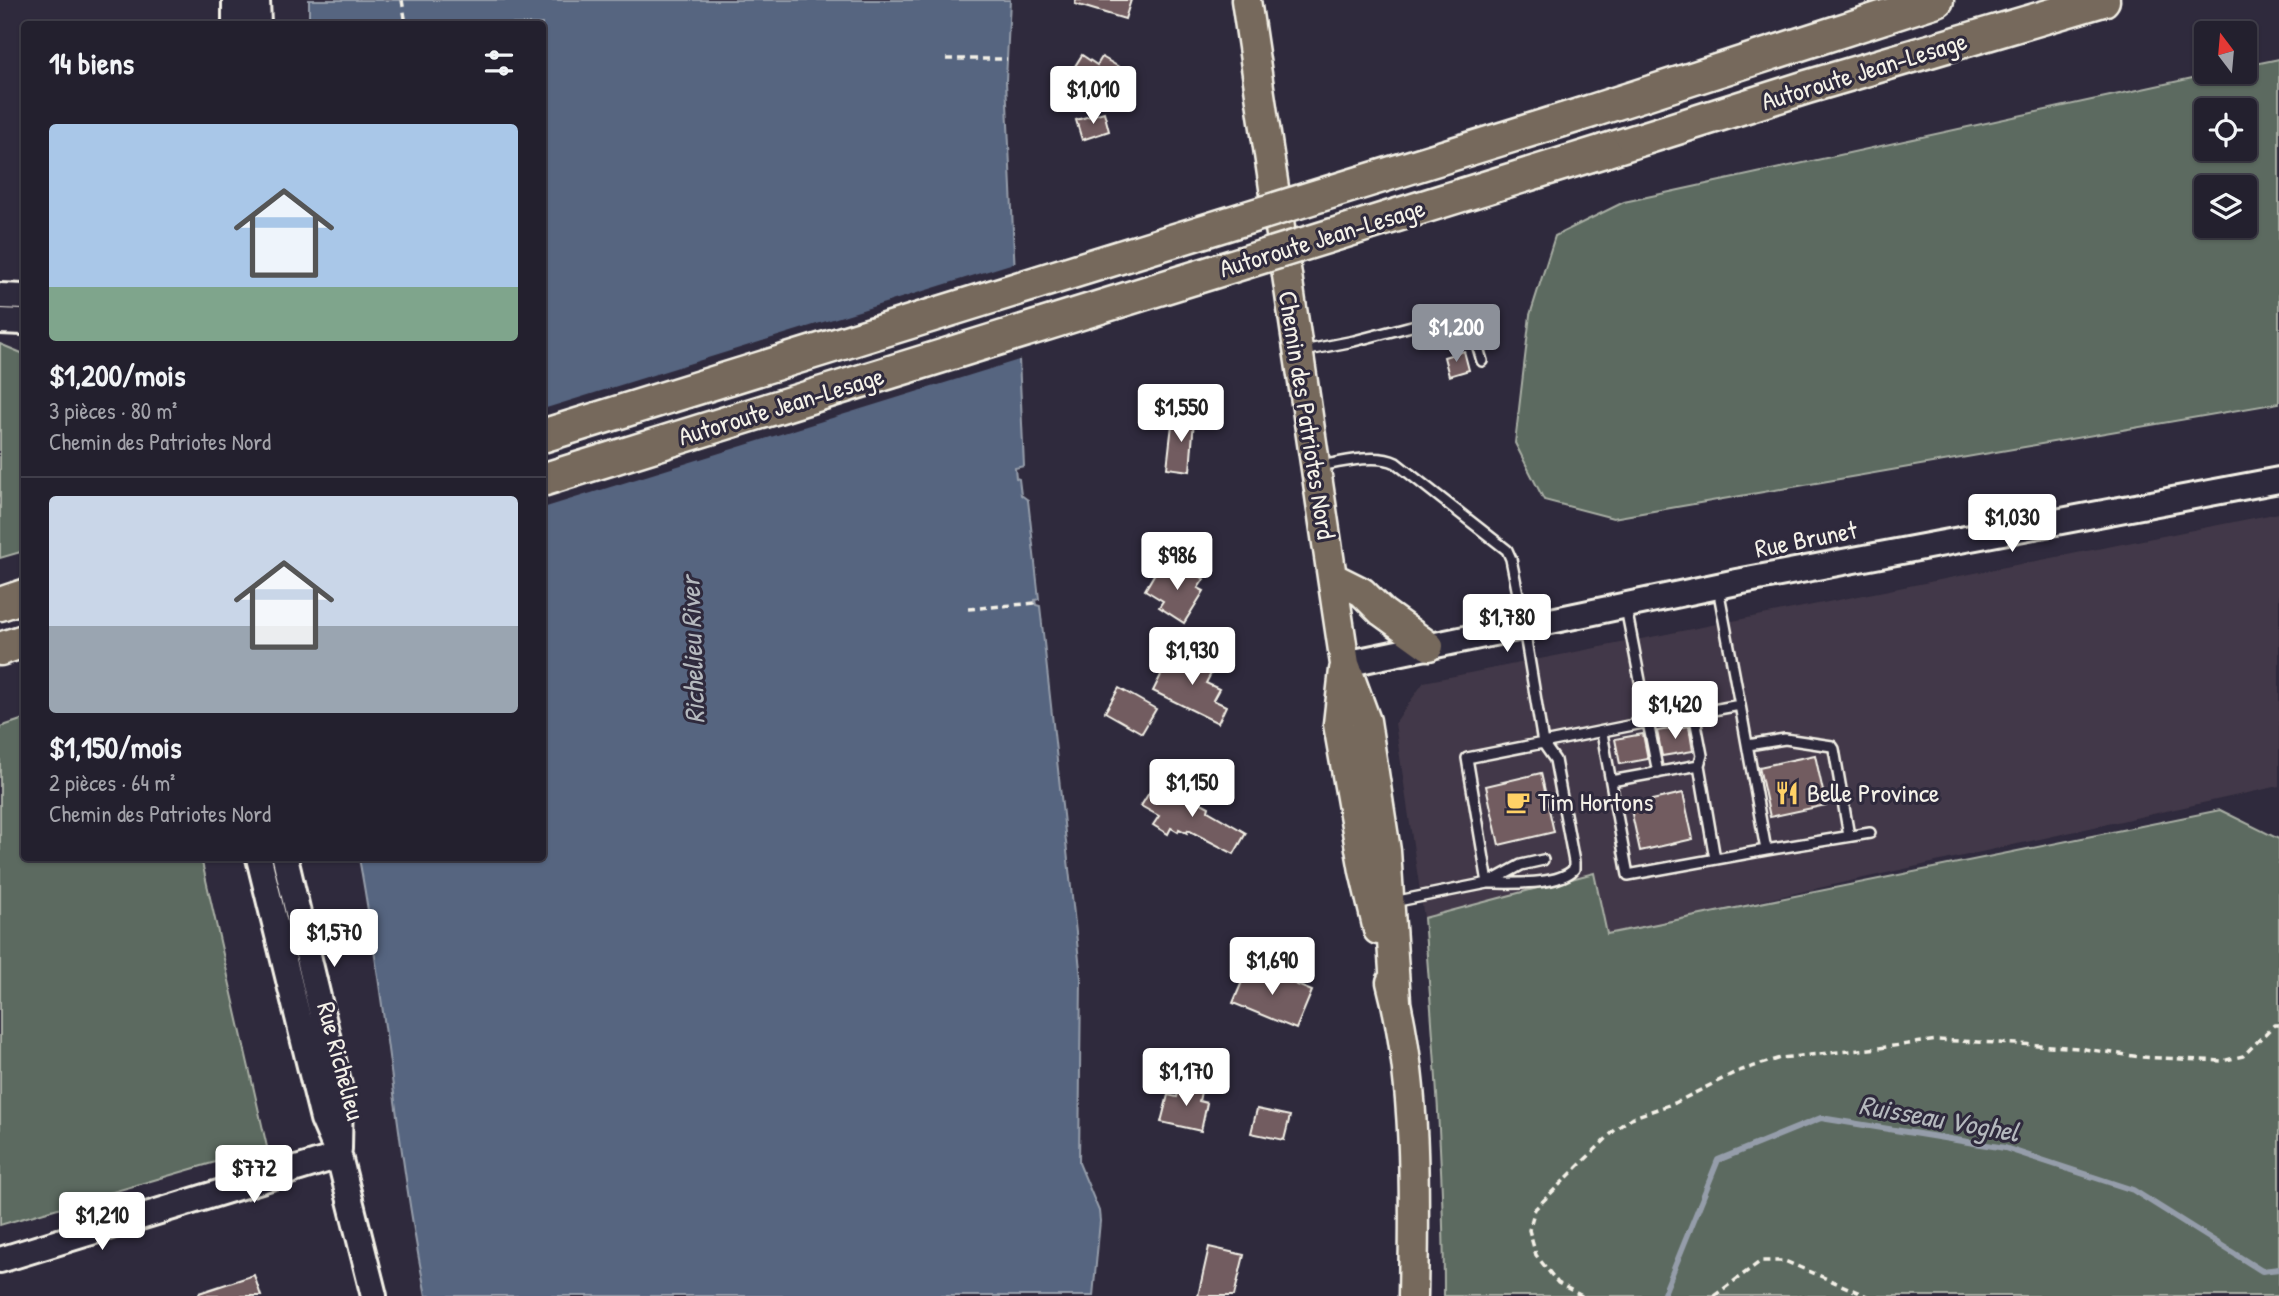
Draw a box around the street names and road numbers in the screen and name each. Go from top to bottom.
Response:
street label: Autoroute Jean-Lesage [1757,23,1971,118]
street label: Autoroute Jean-Lesage [1215,190,1429,285]
street label: Chemin des Patriotes Nord [1271,288,1344,542]
street label: Autoroute Jean-Lesage [674,358,888,453]
street label: Rue Brunet [1752,511,1861,566]
street label: Rue Richelieu [309,998,374,1124]

